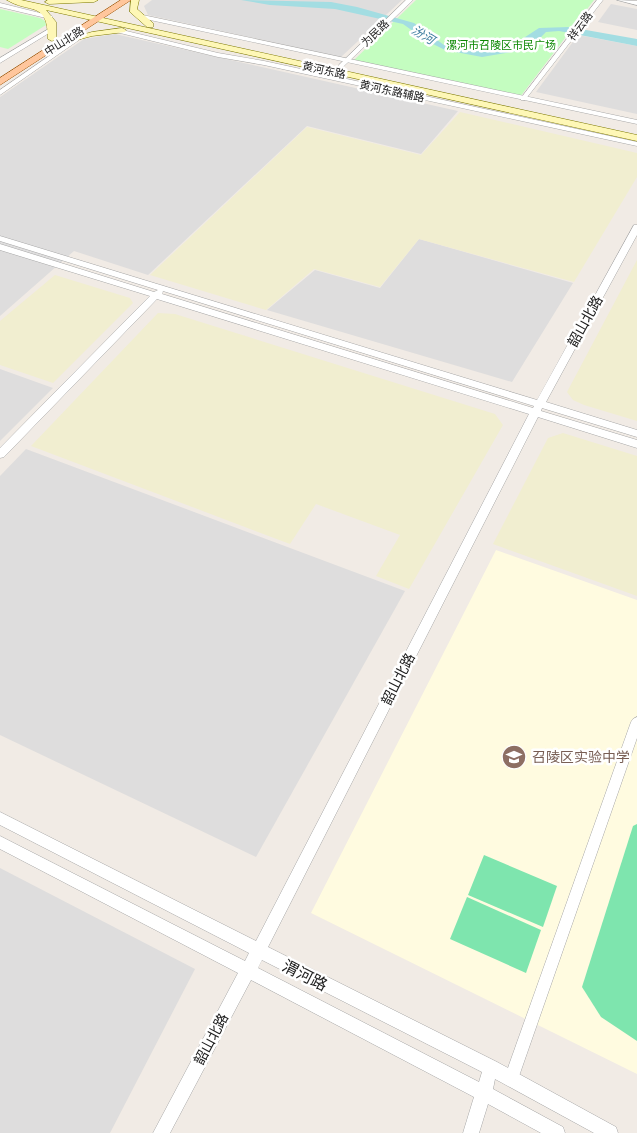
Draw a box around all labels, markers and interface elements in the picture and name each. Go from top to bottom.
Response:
street label: 祥云路 [565,9,595,43]
street label: 为民路 [359,17,391,49]
water label: 汾河 [409,23,439,48]
street label: 中山北路 [42,24,86,58]
park label: 漯河市召陵区市民广场 [446,39,556,51]
street label: 黄河东路 [301,60,347,80]
street label: 黄河东路辅路 [358,78,426,104]
street label: 韶山北路 [564,293,606,349]
street label: 韶山北路 [378,650,418,708]
school or university icon: 召陵区实验中学 [501,744,527,770]
place label: 召陵区实验中学 [532,749,630,765]
street label: 渭河路 [280,957,330,994]
street label: 韶山北路 [191,1011,231,1067]

